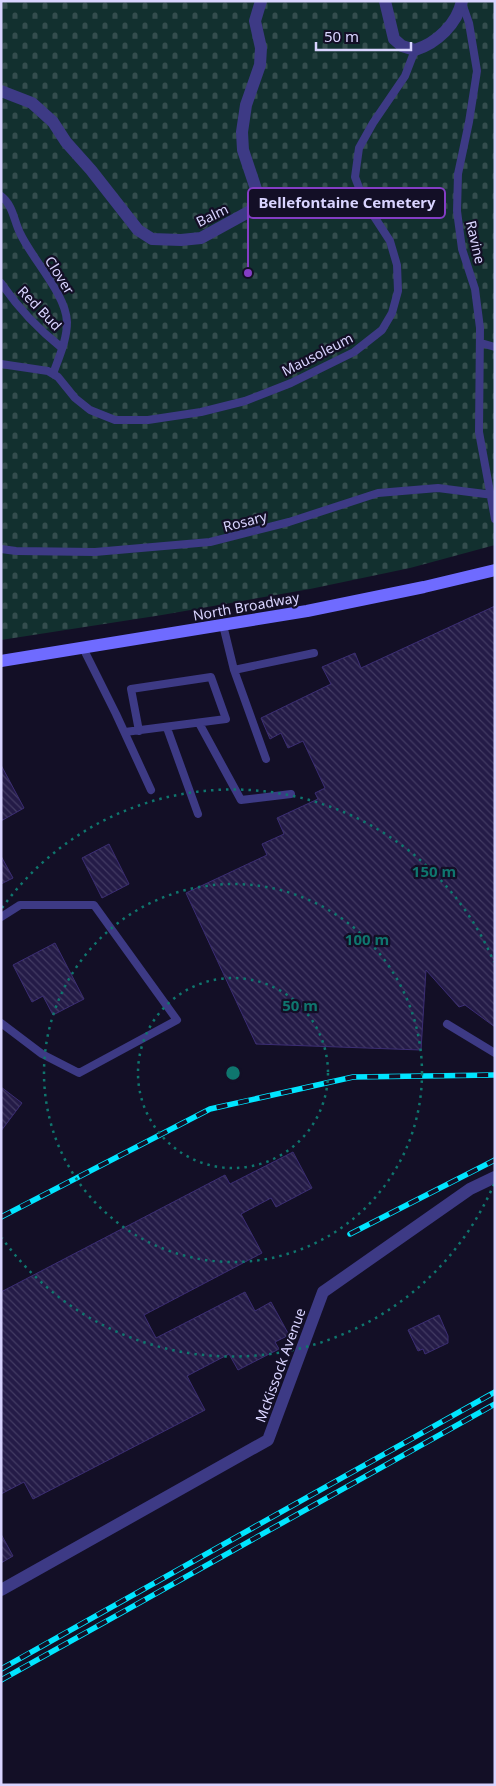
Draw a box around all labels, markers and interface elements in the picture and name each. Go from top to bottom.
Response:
scale bar [316,20,411,52]
text: 50 m [324,26,359,46]
callout: Bellefontaine Cemetery [248,188,445,218]
text: Bellefontaine Cemetery [258,192,436,212]
street label: Balm [193,199,231,231]
street label: Ravine [462,219,490,266]
street label: Clover [41,252,79,298]
street label: Red Bud [14,282,66,334]
street label: Mausoleum [278,328,356,380]
street label: Rosary [221,506,270,536]
street label: North Broadway [191,587,302,625]
text: 150 m [412,861,456,881]
text: 100 m [345,929,389,949]
text: 50 m [282,995,318,1015]
centre of rings [224,1064,242,1082]
street label: McKissock Avenue [250,1305,310,1425]

